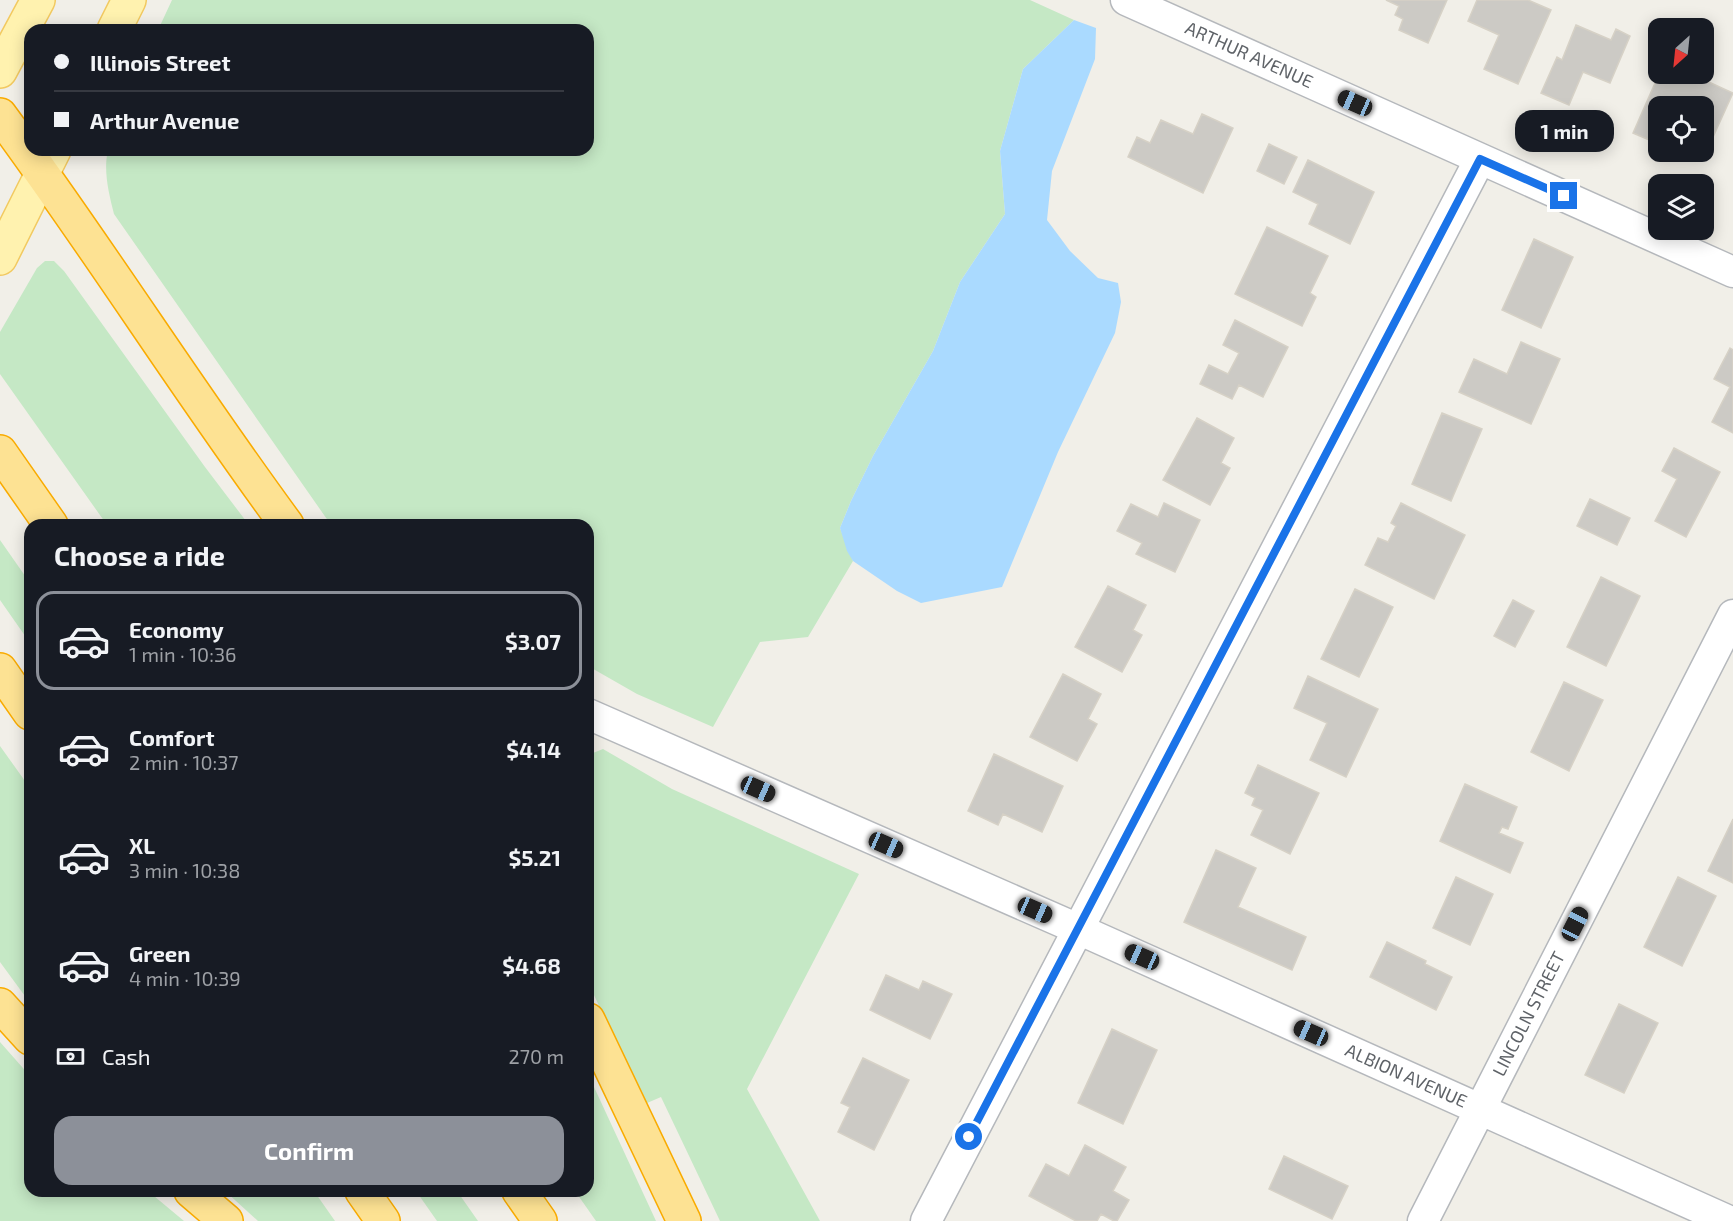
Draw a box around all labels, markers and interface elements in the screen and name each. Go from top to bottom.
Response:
street label: ARTHUR AVENUE [1182,16,1317,92]
north arrow [1648,18,1714,84]
map controls [1648,18,1714,240]
text: Illinois Street [90,49,231,75]
car [1335,87,1375,119]
button: locate [1648,96,1714,162]
text: Arthur Avenue [90,107,240,133]
callout: 1 min [1514,109,1614,151]
text: 1 min [1540,119,1589,143]
button: layers [1648,174,1714,240]
route end [1550,182,1577,209]
text: Choose a ride [54,539,225,571]
icon: car [57,614,111,668]
text: Economy [129,616,224,642]
text: $3.07 [505,628,561,654]
text: 1 min · 10:36 [129,642,236,666]
icon: car [57,722,111,776]
text: Comfort [129,724,214,750]
text: $4.14 [506,736,561,762]
text: 2 min · 10:37 [129,750,239,774]
car [738,773,778,805]
car [866,829,906,861]
icon: car [57,830,111,884]
text: XL [129,832,155,858]
text: $5.21 [508,844,561,870]
text: 3 min · 10:38 [129,858,240,882]
car [1015,894,1055,926]
car [1559,904,1591,944]
icon: car [57,938,111,992]
text: Green [129,940,191,966]
car [1122,941,1162,973]
street label: LINCOLN STREET [1487,947,1569,1080]
text: $4.68 [502,952,561,978]
text: 4 min · 10:39 [129,966,241,990]
car [1291,1017,1331,1049]
street label: ALBION AVENUE [1342,1038,1471,1112]
icon: cash [54,1040,87,1073]
text: Cash [102,1043,151,1069]
text: 270 m [508,1044,564,1068]
button: Confirm [54,1116,564,1185]
route start [955,1123,982,1150]

